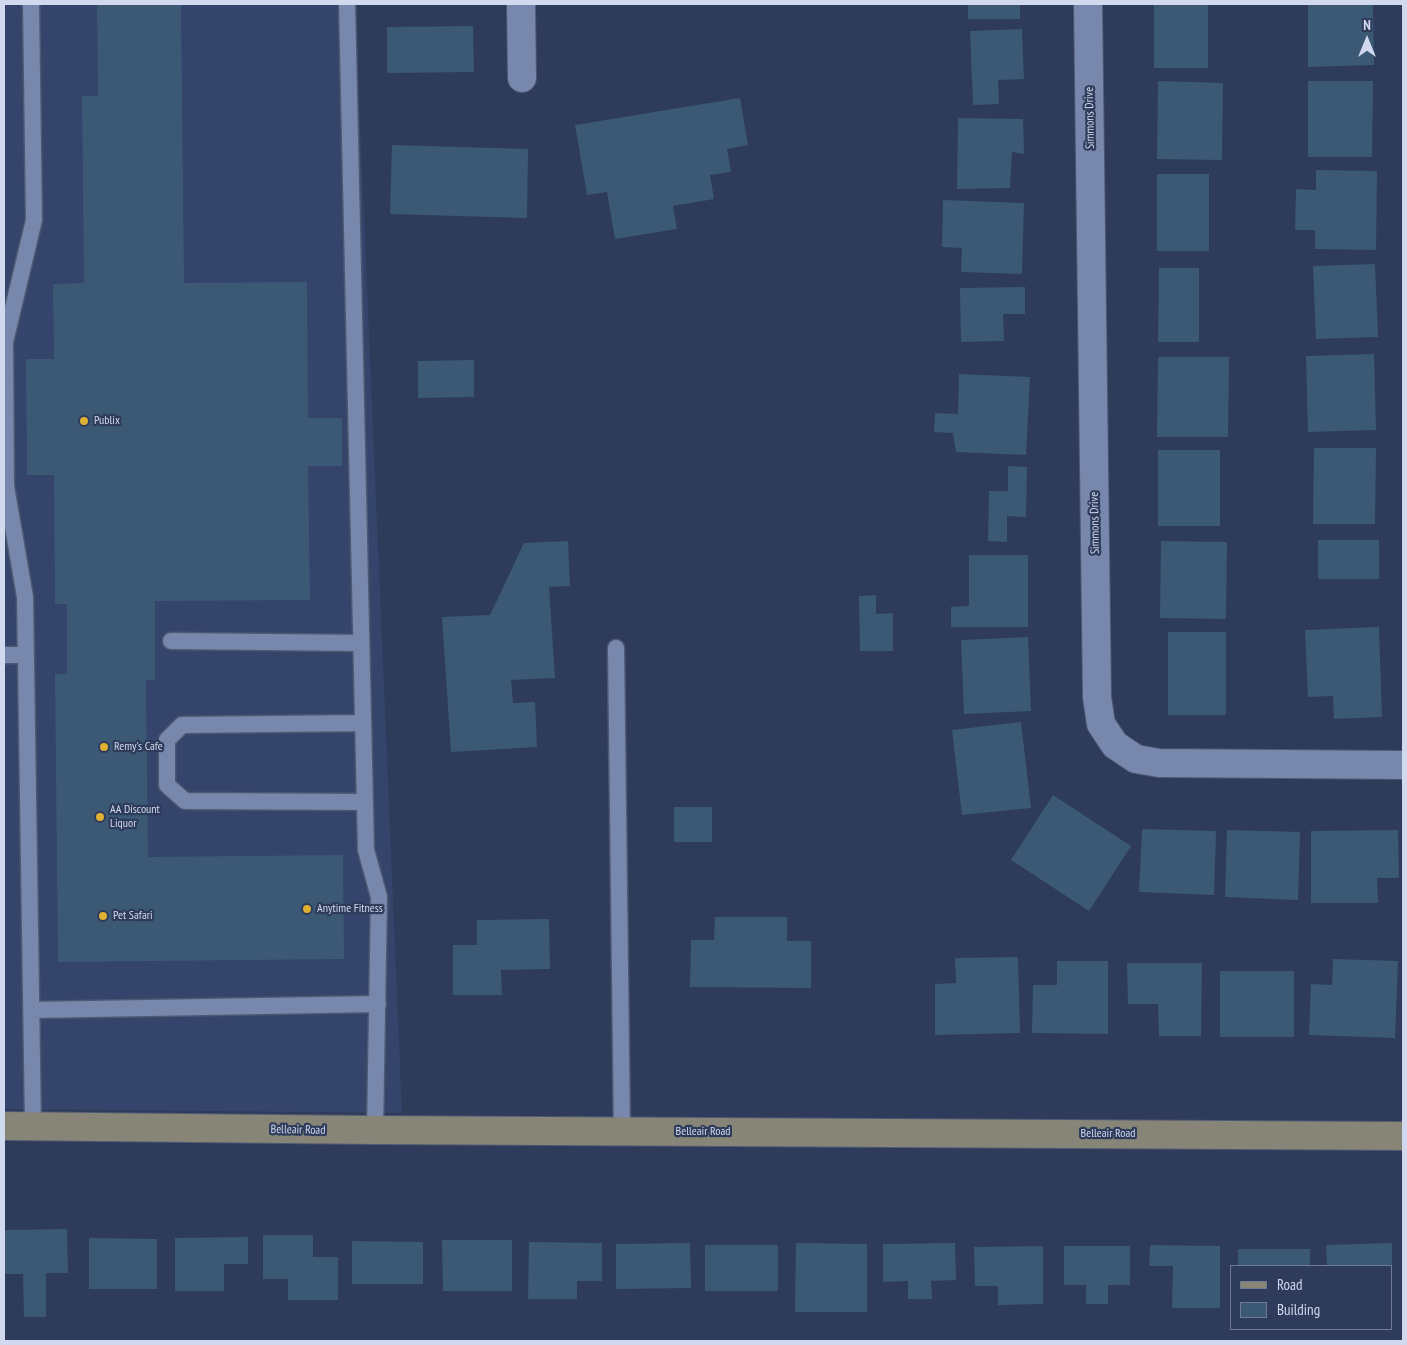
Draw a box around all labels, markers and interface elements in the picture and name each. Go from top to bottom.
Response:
north arrow [1342,15,1392,65]
text: N [1363,16,1371,34]
street label: Simmons Drive [1082,87,1098,149]
place label: Publix [94,414,120,428]
marker: Publix [78,415,90,427]
street label: Simmons Drive [1087,492,1103,554]
place label: Remy's Cafe [114,740,163,754]
marker: Remy's Cafe [98,741,110,753]
place label: AA Discount Liquor [110,803,160,831]
marker: AA Discount Liquor [94,811,106,823]
place label: Anytime Fitness [317,902,383,916]
marker: Anytime Fitness [301,903,313,915]
place label: Pet Safari [113,909,153,923]
marker: Pet Safari [97,910,109,922]
street label: Belleair Road [270,1122,326,1138]
street label: Belleair Road [676,1125,730,1139]
street label: Belleair Road [1081,1127,1135,1141]
legend [1230,1265,1392,1330]
text: Road [1277,1275,1303,1294]
text: Building [1277,1300,1320,1319]

